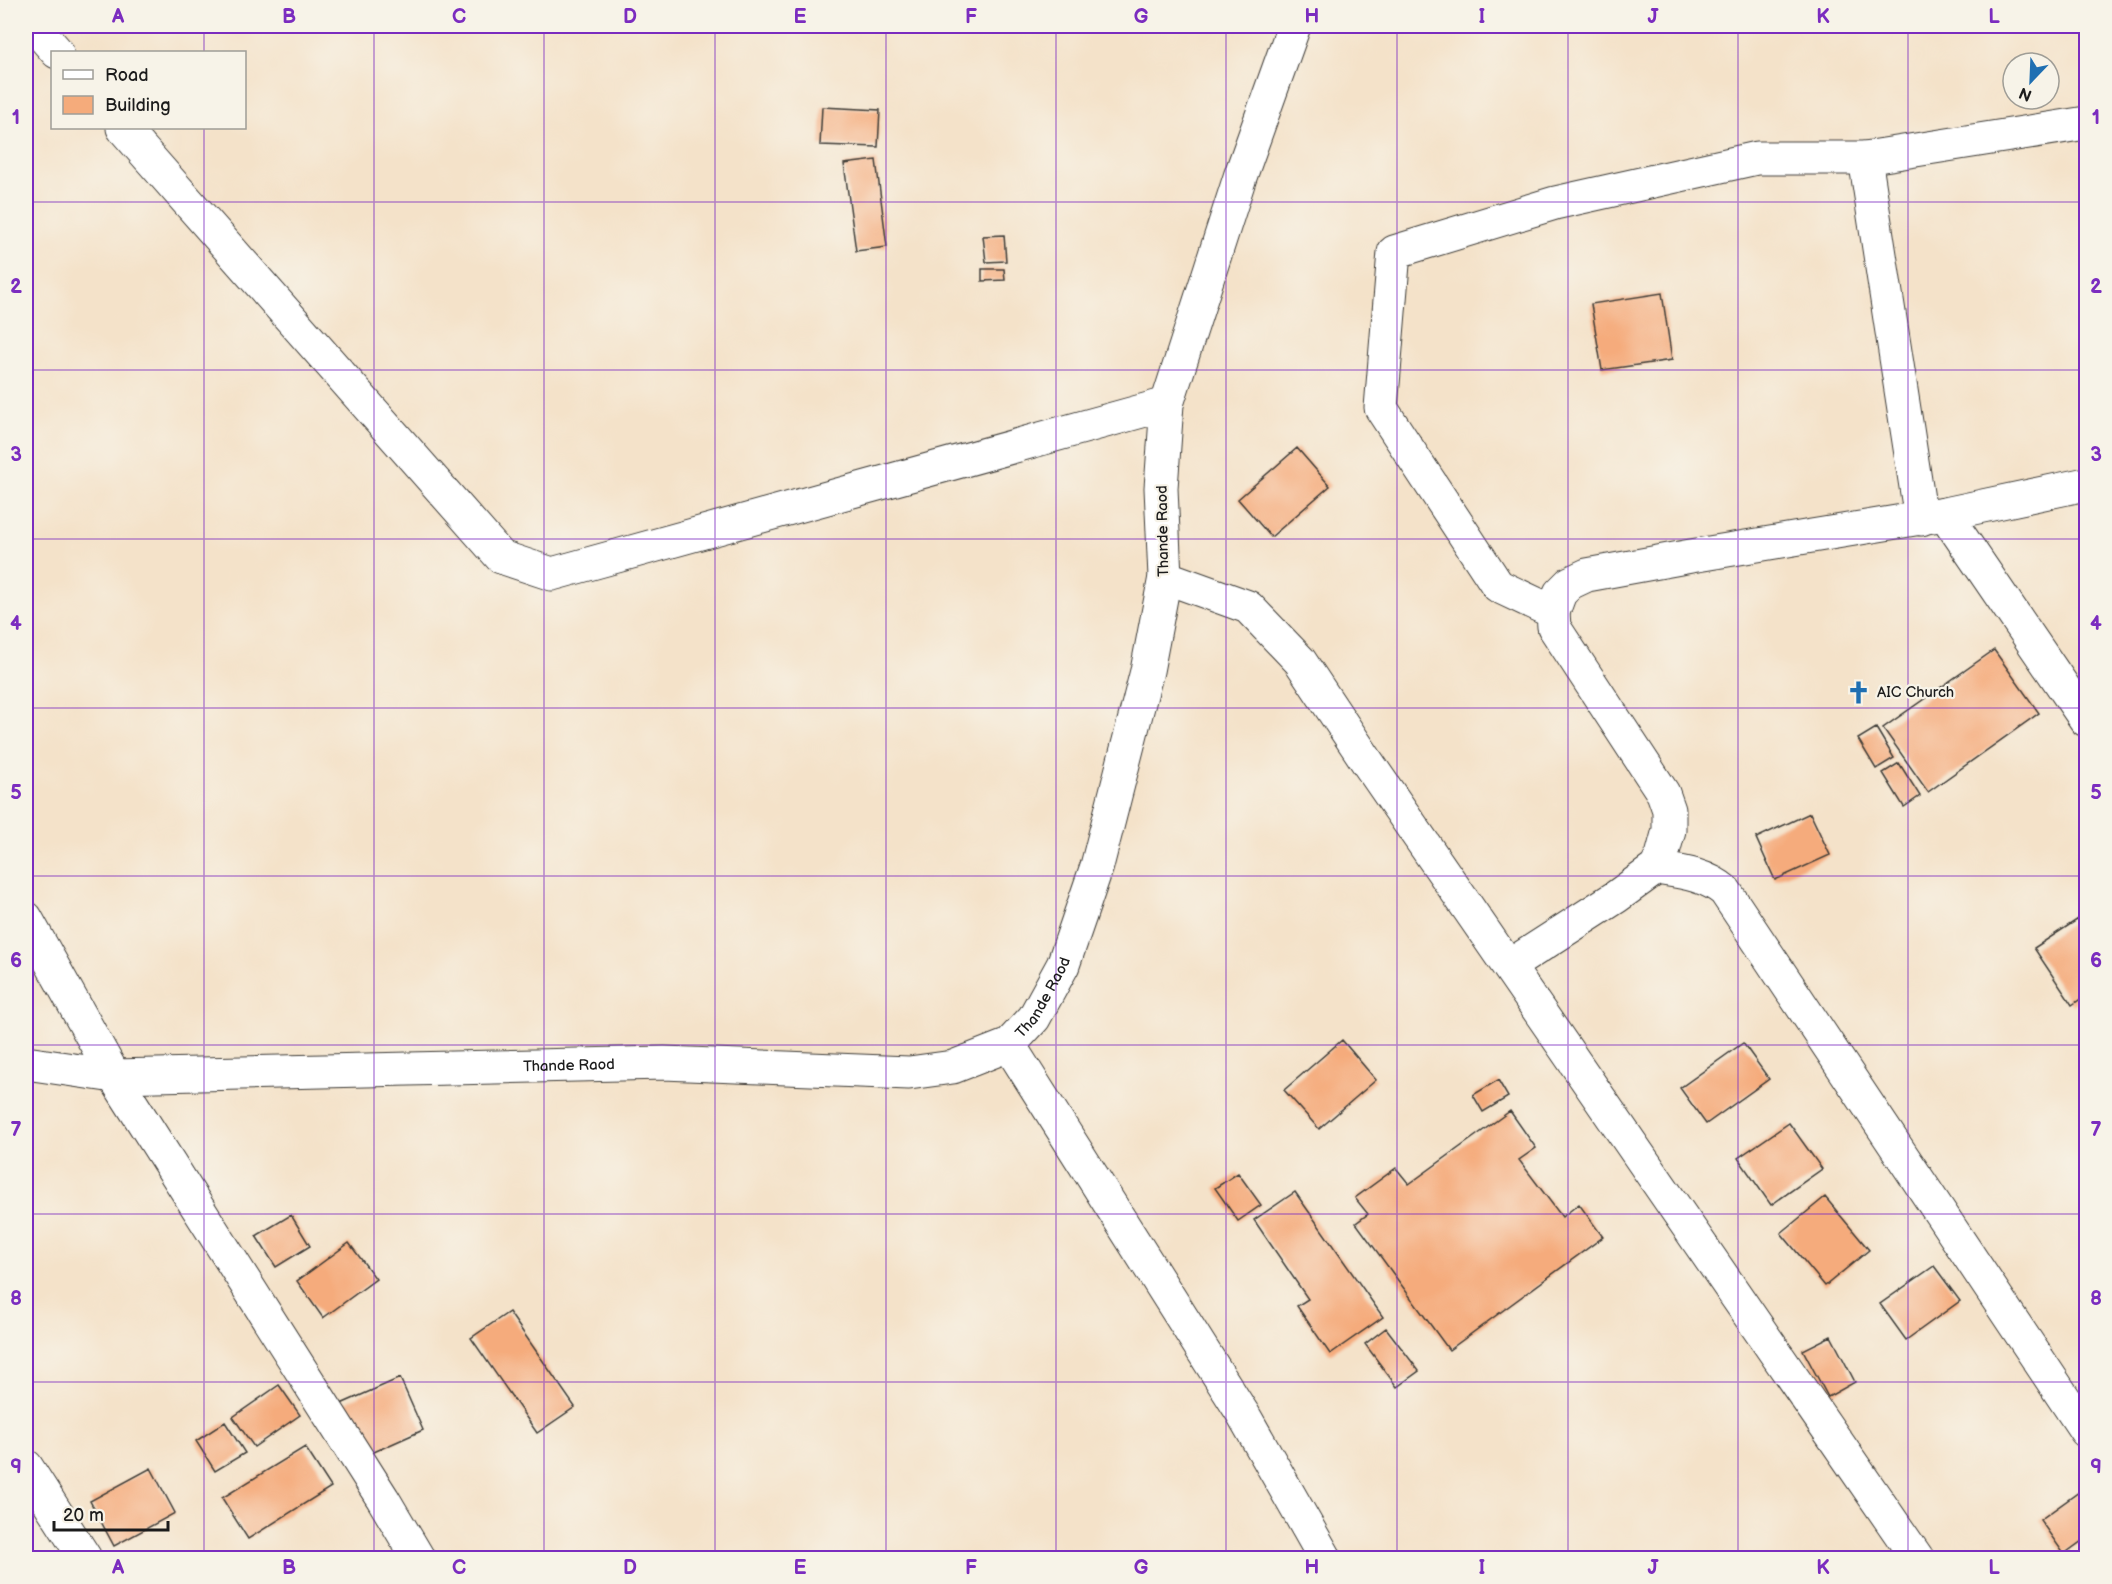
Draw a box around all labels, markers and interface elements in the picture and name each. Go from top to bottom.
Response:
text: A [111,5,125,29]
text: B [282,5,296,29]
text: C [452,5,466,29]
text: D [623,5,637,29]
text: E [794,5,807,29]
text: F [965,5,977,29]
text: G [1134,5,1149,29]
text: H [1305,5,1319,29]
text: I [1479,5,1485,29]
text: J [1648,5,1660,29]
text: K [1816,5,1830,29]
text: L [1988,5,2000,29]
legend [51,51,246,129]
north arrow [2001,51,2061,111]
text: Road [105,65,149,86]
text: N [2016,82,2035,105]
text: Building [105,95,171,116]
text: 1 [12,106,20,130]
text: 1 [2092,106,2100,130]
text: 2 [10,275,22,299]
text: 2 [2090,275,2102,299]
text: 3 [10,443,22,467]
text: 3 [2090,443,2102,467]
street label: Thande Raod [1153,485,1173,577]
text: 4 [10,612,22,636]
text: 4 [2090,612,2102,636]
church icon: AIC Church [1846,679,1872,705]
place label: AIC Church [1877,683,1954,702]
text: 5 [10,781,22,805]
text: 5 [2090,781,2102,805]
text: 6 [10,949,22,973]
text: 6 [2090,949,2102,973]
street label: Thande Raod [1011,955,1075,1042]
street label: Thande Raod [523,1055,615,1076]
text: 7 [10,1118,22,1142]
text: 7 [2090,1118,2102,1142]
text: 8 [10,1287,22,1311]
text: 8 [2090,1287,2102,1311]
text: 9 [10,1455,22,1479]
text: 9 [2090,1455,2102,1479]
scale bar [54,1494,168,1532]
text: 20 m [63,1505,104,1526]
text: A [111,1556,125,1580]
text: B [282,1556,296,1580]
text: C [452,1556,466,1580]
text: D [623,1556,637,1580]
text: E [794,1556,807,1580]
text: F [965,1556,977,1580]
text: G [1134,1556,1149,1580]
text: H [1305,1556,1319,1580]
text: I [1479,1556,1485,1580]
text: J [1648,1556,1660,1580]
text: K [1816,1556,1830,1580]
text: L [1988,1556,2000,1580]

